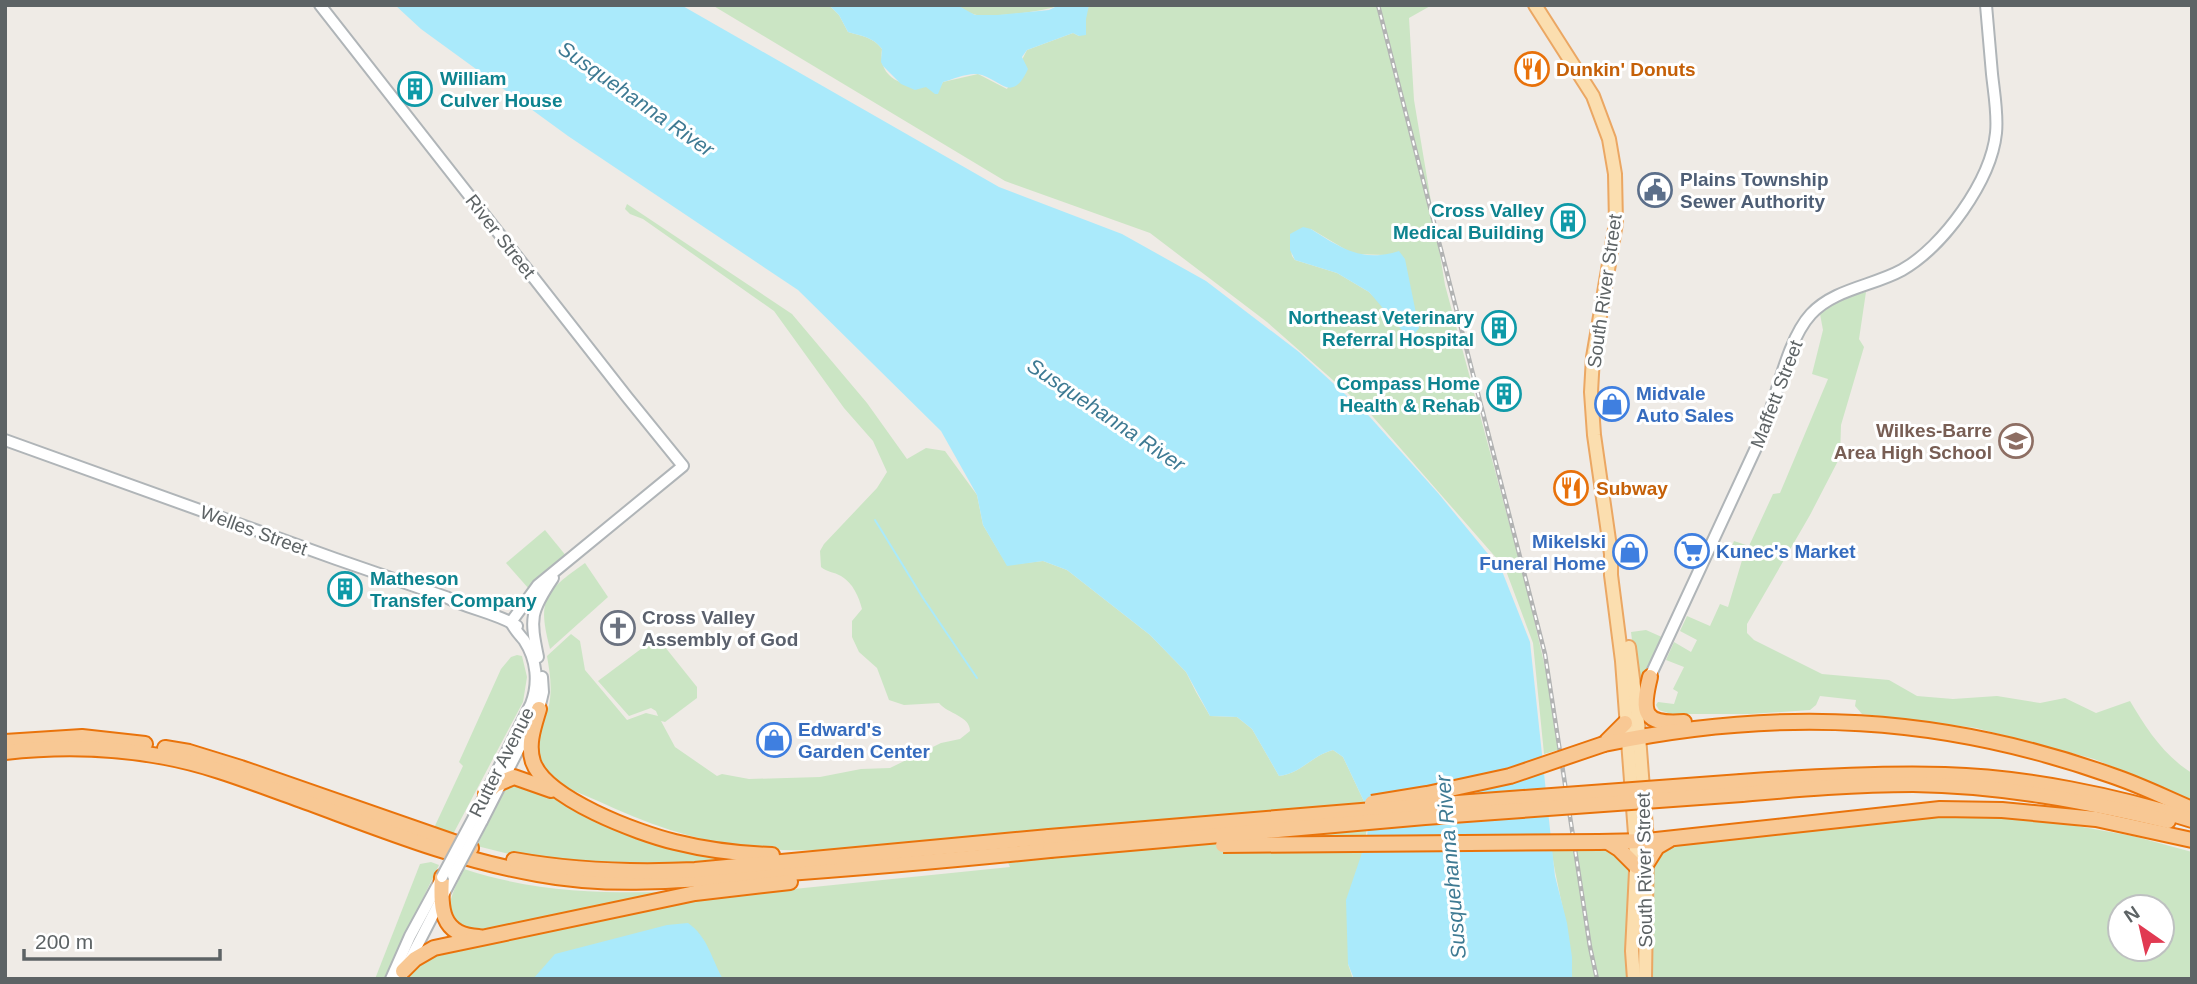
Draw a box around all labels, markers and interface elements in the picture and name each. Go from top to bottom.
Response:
water label: Susquehanna River [554,36,719,161]
restaurant icon: Dunkin' Donuts [1513,50,1551,88]
place label: Dunkin' Donuts [1556,59,1696,80]
place label: William Culver House [440,68,562,111]
building icon: William Culver House [396,70,434,108]
place label: Plains Township Sewer Authority [1680,169,1829,212]
public building icon: Plains Township Sewer Authority [1636,171,1674,209]
street label: River Street [461,190,540,283]
place label: Cross Valley Medical Building [1393,200,1544,243]
building icon: Cross Valley Medical Building [1549,202,1587,240]
street label: South River Street [1583,212,1626,369]
place label: Northeast Veterinary Referral Hospital [1288,307,1474,350]
building icon: Northeast Veterinary Referral Hospital [1480,309,1518,347]
street label: Maffett Street [1746,337,1807,451]
water label: Susquehanna River [1023,353,1190,476]
place label: Compass Home Health & Rehab [1336,373,1480,416]
building icon: Compass Home Health & Rehab [1485,375,1523,413]
place label: Midvale Auto Sales [1636,383,1734,426]
shop icon: Midvale Auto Sales [1593,385,1631,423]
place label: Wilkes-Barre Area High School [1834,420,1992,463]
school or university icon: Wilkes-Barre Area High School [1997,422,2035,460]
restaurant icon: Subway [1552,469,1590,507]
place label: Subway [1596,478,1668,499]
street label: Welles Street [197,501,311,560]
place label: Mikelski Funeral Home [1479,531,1606,574]
supermarket icon: Kunec's Market [1673,532,1711,570]
shop icon: Mikelski Funeral Home [1611,533,1649,571]
place label: Kunec's Market [1716,541,1856,562]
place label: Matheson Transfer Company [370,568,537,611]
building icon: Matheson Transfer Company [326,570,364,608]
place label: Cross Valley Assembly of God [642,607,798,650]
church icon: Cross Valley Assembly of God [599,609,637,647]
street label: Rutter Avenue [465,704,538,820]
place label: Edward's Garden Center [798,719,931,762]
shop icon: Edward's Garden Center [755,721,793,759]
water label: Susquehanna River [1431,773,1470,960]
street label: South River Street [1633,791,1656,948]
north arrow [2106,893,2176,963]
text: N [2120,902,2143,927]
scale bar [24,918,220,962]
text: 200 m [35,930,93,953]

